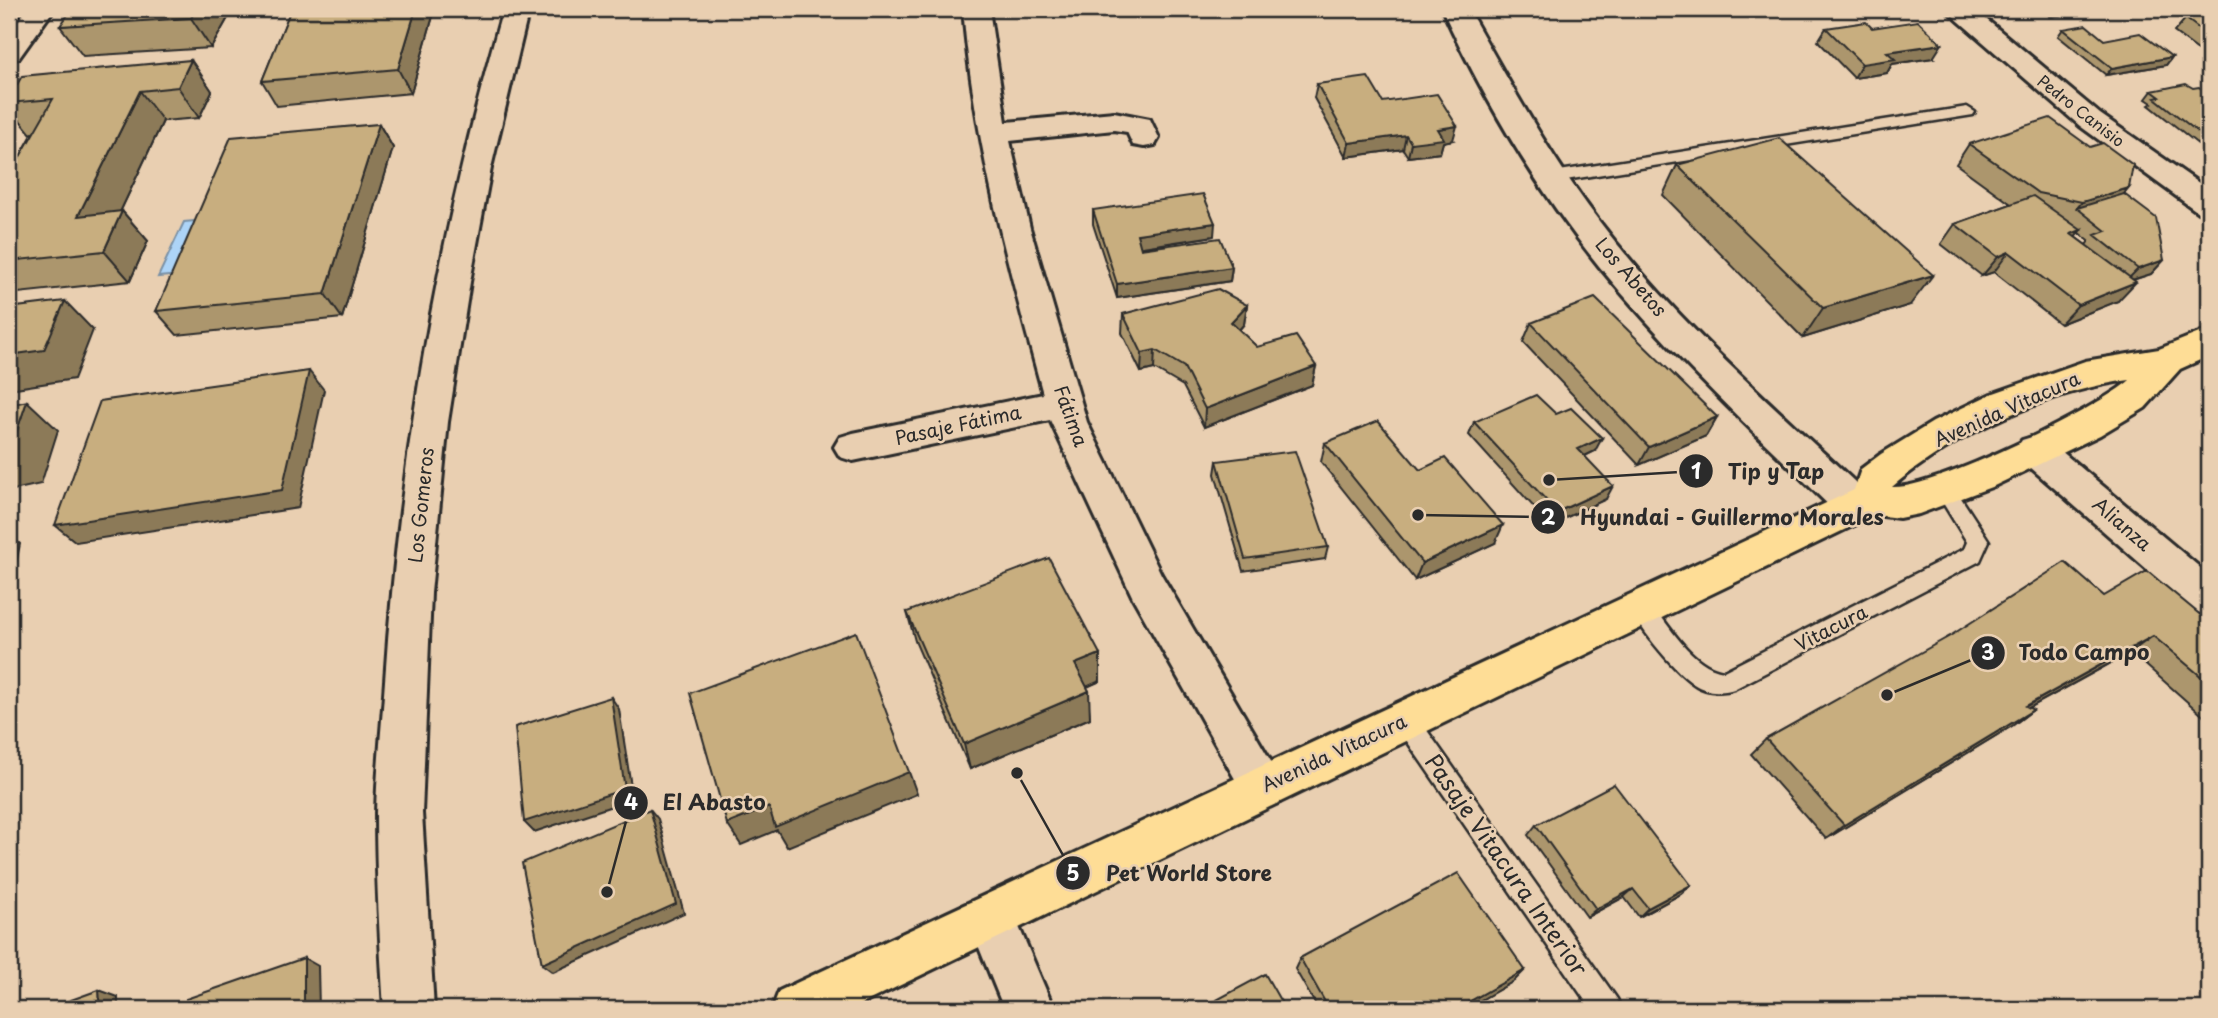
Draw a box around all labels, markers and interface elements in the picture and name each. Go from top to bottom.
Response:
street label: Pedro Canisio [2033,68,2130,152]
street label: Los Abetos [1589,231,1674,322]
street label: Avenida Vitacura [1929,363,2084,453]
street label: Fátima [1048,381,1096,450]
street label: Pasaje Fátima [892,397,1023,451]
street label: Los Gomeros [400,446,440,564]
callout: Tip y Tap [1678,450,1839,492]
text: 1 [1691,454,1701,486]
text: Tip y Tap [1728,454,1824,486]
street label: Alianza [2087,490,2158,557]
callout: Hyundai - Guillermo Morales [1530,496,1898,538]
text: 2 [1541,500,1556,532]
text: Hyundai - Guillermo Morales [1580,500,1884,532]
street label: Vitacura [1789,597,1872,657]
callout: Todo Campo [1971,632,2163,674]
text: 3 [1981,635,1995,667]
text: Todo Campo [2019,635,2149,667]
street label: Avenida Vitacura [1256,706,1411,798]
street label: Pasaje Vitacura Interior [1417,746,1597,983]
callout: El Abasto [614,782,778,824]
text: 4 [624,785,638,817]
text: El Abasto [663,785,765,817]
callout: Pet World Store [1055,852,1288,894]
text: 5 [1066,856,1080,888]
text: Pet World Store [1106,856,1272,888]

